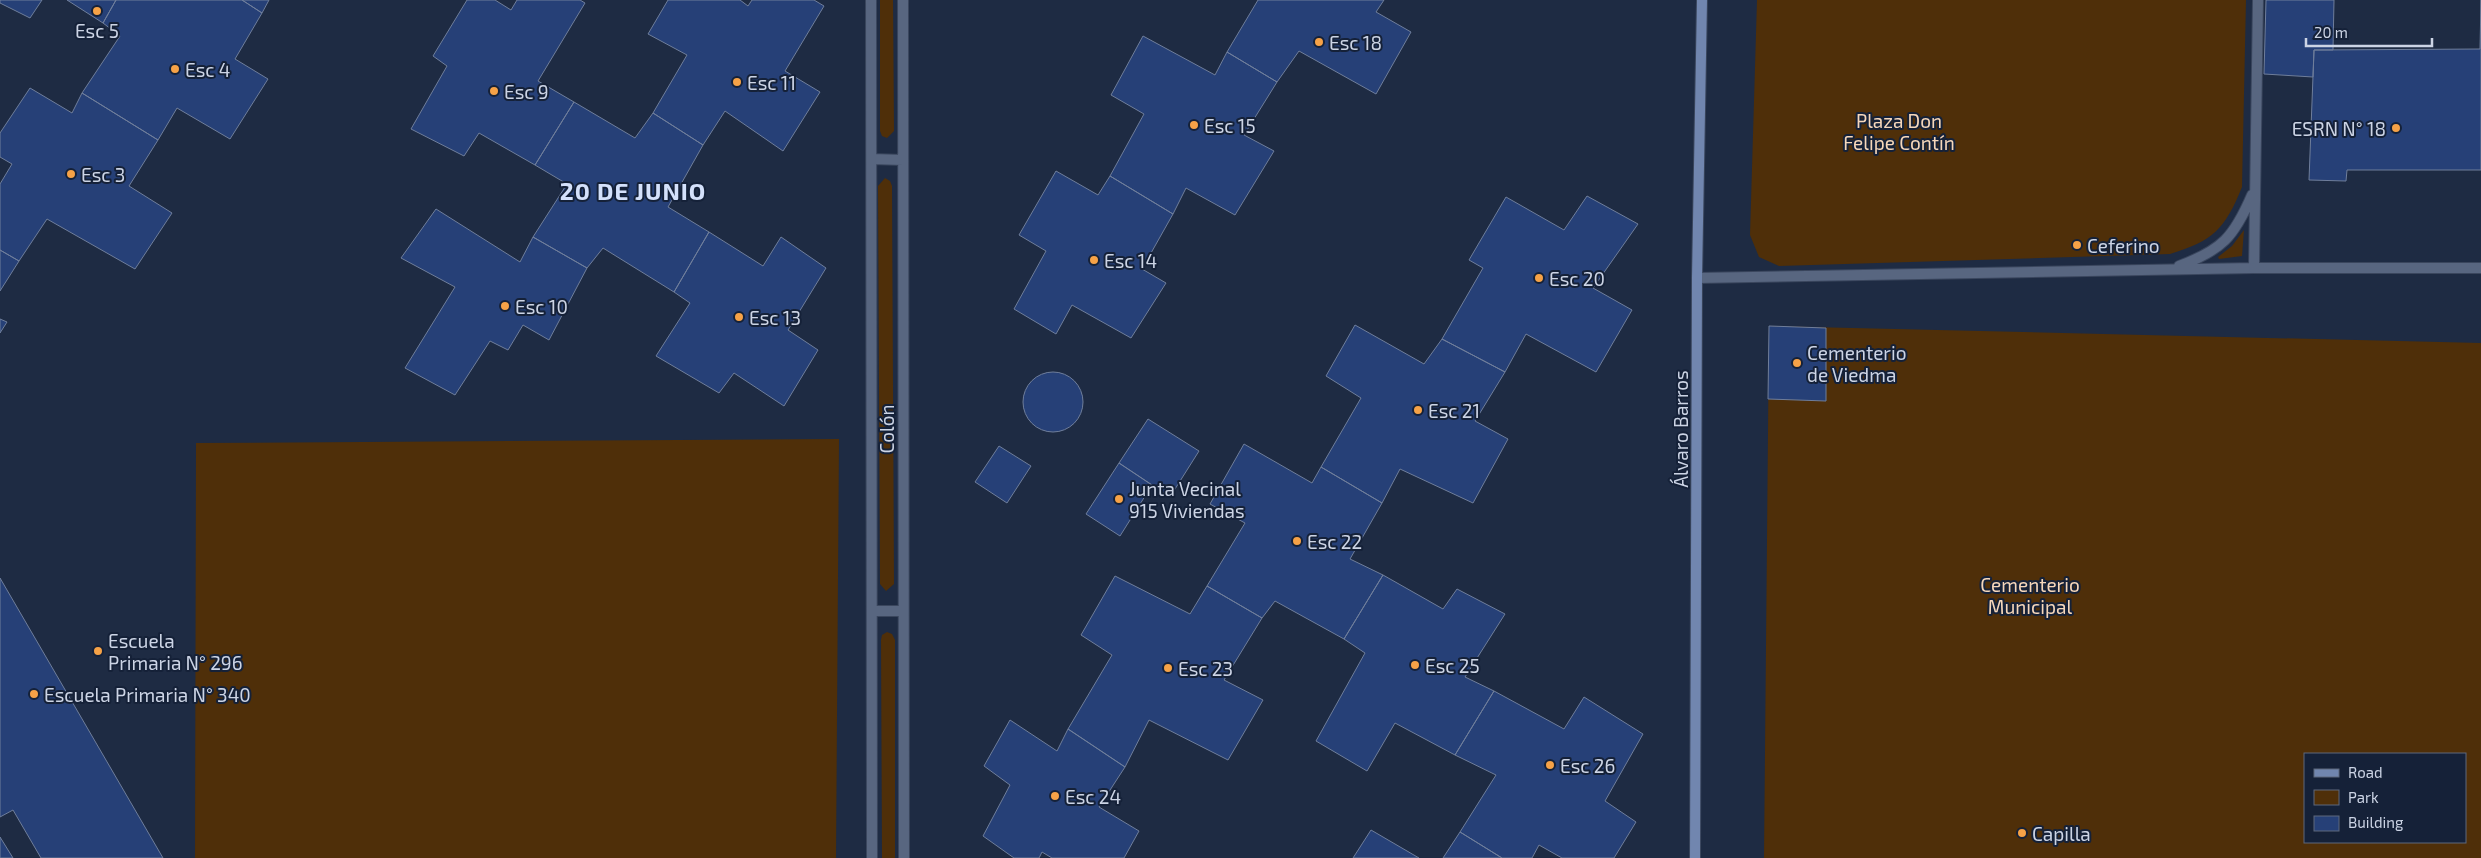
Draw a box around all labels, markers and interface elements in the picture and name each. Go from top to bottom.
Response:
marker: Esc 5 [91,5,103,17]
scale bar [2306,15,2432,47]
place label: Esc 5 [75,19,119,42]
text: 20 m [2314,23,2348,41]
place label: Esc 18 [1329,31,1382,54]
marker: Esc 18 [1313,36,1325,48]
place label: Esc 4 [185,58,231,81]
marker: Esc 4 [169,63,181,75]
place label: Esc 11 [747,71,796,94]
marker: Esc 11 [731,76,743,88]
place label: Esc 9 [504,80,549,103]
marker: Esc 9 [488,85,500,97]
park label: Plaza Don Felipe Contín [1843,109,1955,154]
place label: Esc 15 [1204,114,1256,137]
place label: ESRN N° 18 [2292,117,2386,140]
marker: Esc 15 [1188,119,1200,131]
marker: ESRN N° 18 [2390,122,2402,134]
place label: Esc 3 [81,163,125,186]
marker: Esc 3 [65,168,77,180]
district label: 20 DE JUNIO [560,176,706,205]
place label: Ceferino [2087,234,2159,257]
marker: Ceferino [2071,239,2083,251]
place label: Esc 14 [1104,249,1157,272]
marker: Esc 14 [1088,254,1100,266]
place label: Esc 20 [1549,267,1605,290]
marker: Esc 20 [1533,272,1545,284]
place label: Esc 10 [515,295,568,318]
marker: Esc 10 [499,300,511,312]
place label: Esc 13 [749,306,801,329]
marker: Esc 13 [733,311,745,323]
place label: Cementerio de Viedma [1807,341,1906,386]
marker: Cementerio de Viedma [1791,357,1803,369]
street label: Álvaro Barros [1669,370,1692,488]
place label: Esc 21 [1428,399,1480,422]
street label: Colón [875,404,898,454]
marker: Esc 21 [1412,404,1424,416]
place label: Junta Vecinal 915 Viviendas [1129,477,1245,522]
marker: Junta Vecinal 915 Viviendas [1113,493,1125,505]
place label: Esc 22 [1307,530,1362,553]
marker: Esc 22 [1291,535,1303,547]
park label: Cementerio Municipal [1980,573,2080,618]
place label: Escuela Primaria N° 296 [108,629,243,674]
marker: Escuela Primaria N° 296 [92,645,104,657]
place label: Esc 25 [1425,654,1480,677]
place label: Esc 23 [1178,657,1233,680]
marker: Esc 25 [1409,659,1421,671]
marker: Esc 23 [1162,662,1174,674]
place label: Escuela Primaria N° 340 [44,683,251,706]
marker: Escuela Primaria N° 340 [28,688,40,700]
legend [2304,753,2466,843]
place label: Esc 26 [1560,754,1615,777]
marker: Esc 26 [1544,759,1556,771]
text: Road [2348,763,2383,781]
place label: Esc 24 [1065,785,1121,808]
text: Park [2348,788,2379,806]
marker: Esc 24 [1049,790,1061,802]
text: Building [2348,813,2404,831]
place label: Capilla [2032,822,2091,845]
marker: Capilla [2016,827,2028,839]

